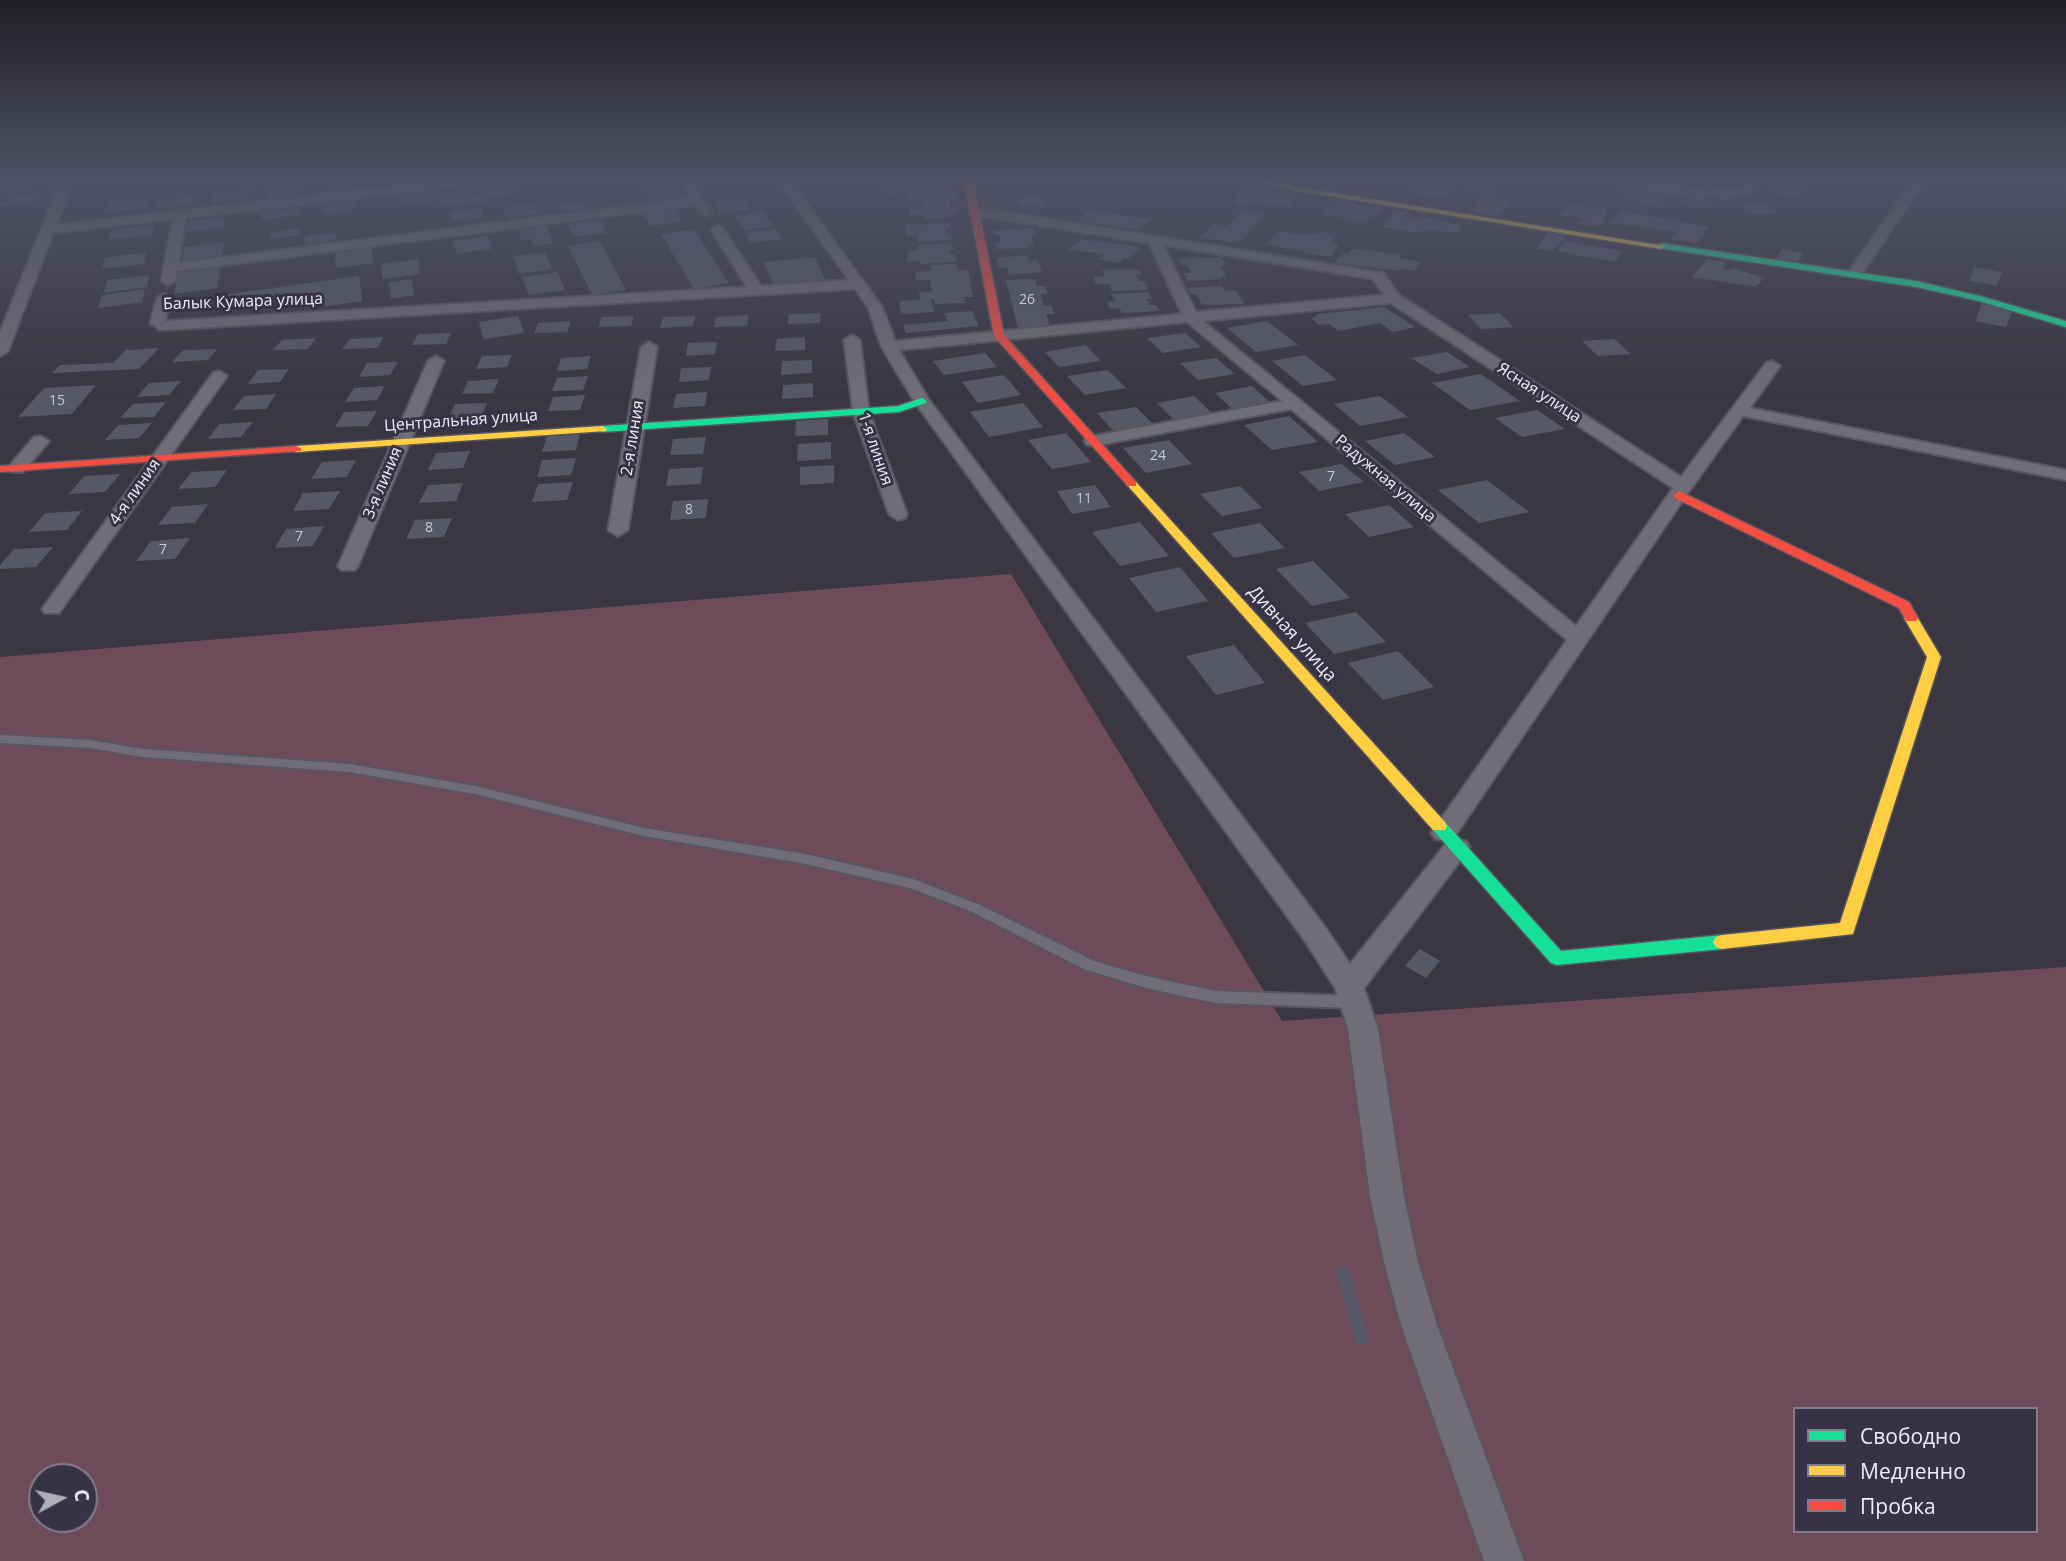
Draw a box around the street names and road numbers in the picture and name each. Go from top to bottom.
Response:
street label: Балык Кумара улица [163,290,323,314]
street label: Ясная улица [1493,359,1585,427]
street label: 2-я линия [618,399,648,477]
street label: Центральная улица [384,406,538,436]
street label: 1-я линия [854,410,896,488]
street label: Радужная улица [1331,431,1439,527]
street label: 3-я линия [359,444,407,522]
street label: 4-я линия [105,455,165,529]
street label: Дивная улица [1243,581,1341,687]

